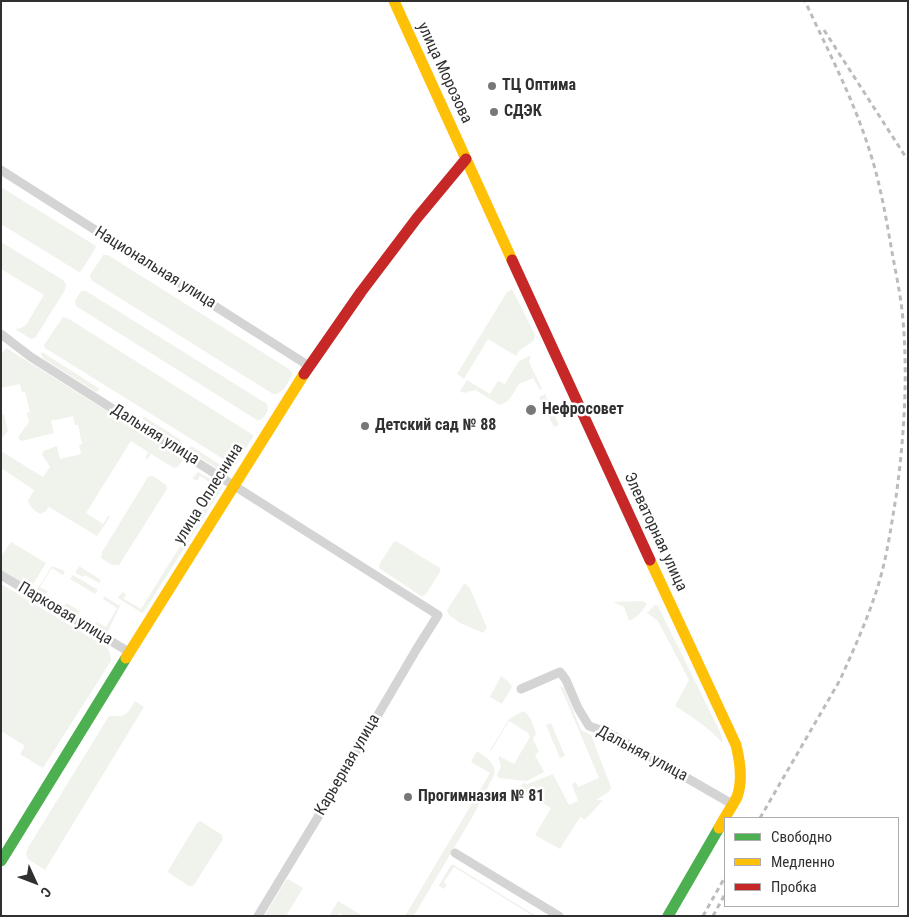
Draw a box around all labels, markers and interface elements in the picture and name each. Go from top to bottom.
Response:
street label: улица Морозова [412,19,476,127]
place label: ТЦ Оптима [502,76,576,96]
marker: ТЦ Оптима [486,80,498,92]
place label: СДЭК [504,102,542,122]
marker: СДЭК [488,106,500,118]
street label: Национальная улица [91,223,219,313]
street label: Дальняя улица [108,400,202,470]
place label: Нефросовет [542,400,624,420]
marker: Нефросовет [524,403,538,417]
place label: Детский сад № 88 [375,416,496,436]
marker: Детский сад № 88 [359,420,371,432]
street label: улица Оплеснина [170,440,248,548]
street label: Элеваторная улица [619,470,691,594]
street label: Парковая улица [14,578,116,650]
street label: Карьерная улица [311,711,385,819]
street label: Дальняя улица [593,722,691,786]
place label: Прогимназия № 81 [418,787,544,807]
marker: Прогимназия № 81 [402,791,414,803]
legend [724,817,899,907]
text: Свободно [771,828,832,846]
text: Медленно [771,853,835,871]
north arrow [10,857,60,907]
text: Пробка [771,878,817,896]
text: С [37,884,55,901]

